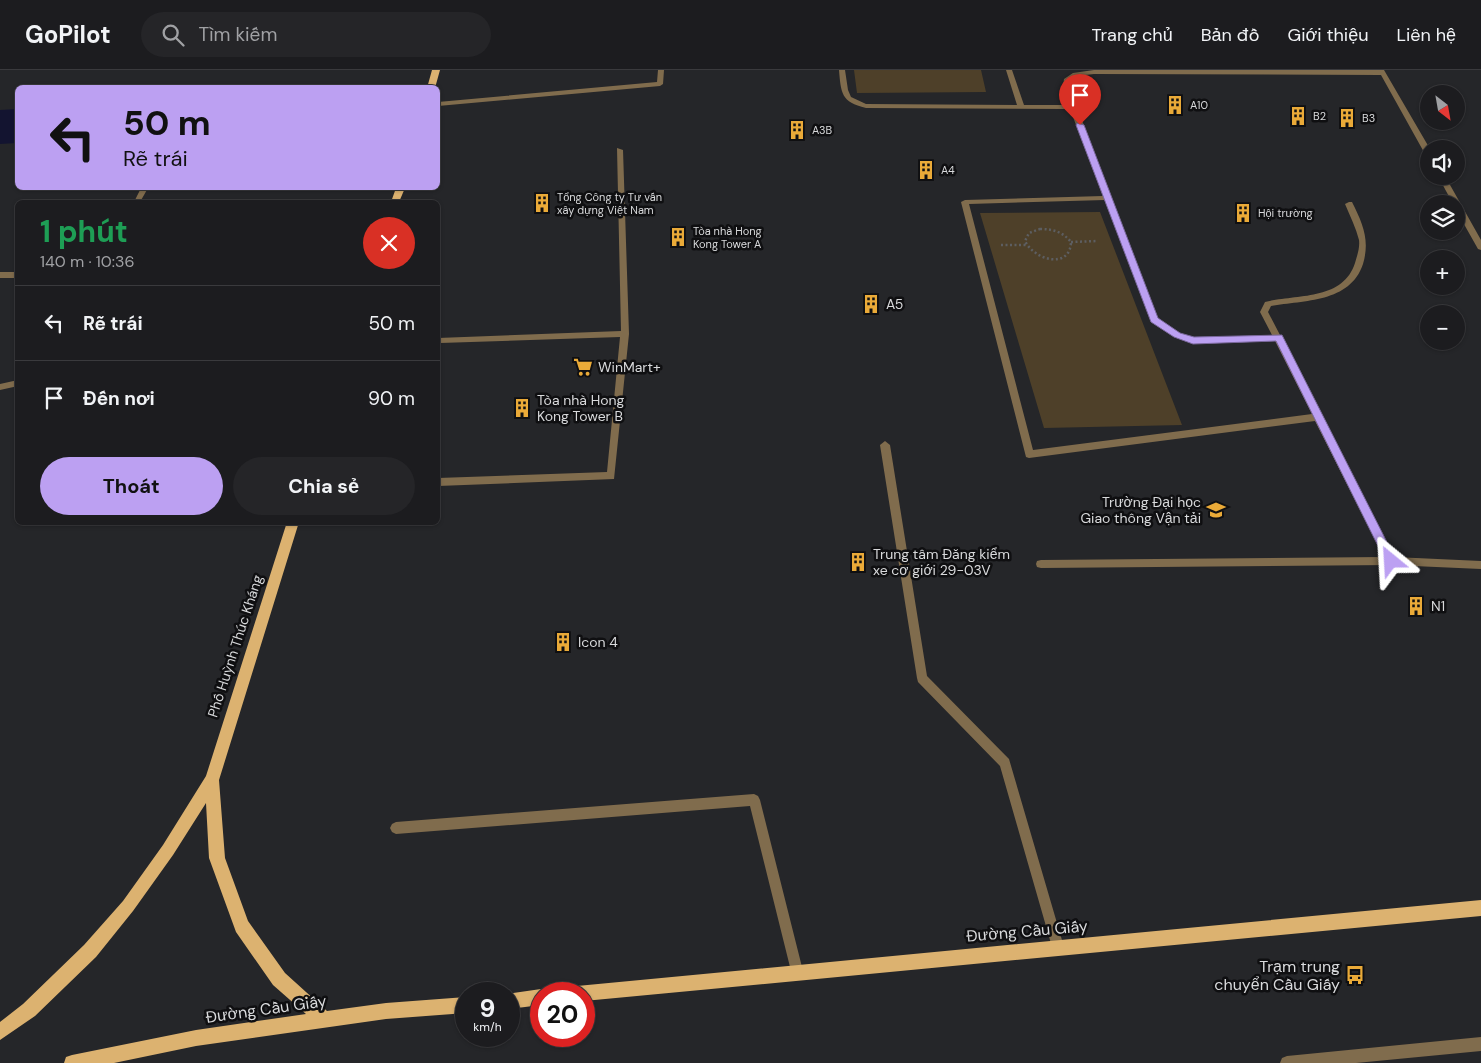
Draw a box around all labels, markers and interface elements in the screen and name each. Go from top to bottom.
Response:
search box [141,12,491,57]
text: GoPilot [25,19,111,50]
icon: search [159,21,187,49]
text: Tìm kiếm [199,22,277,47]
text: Trang chủ [1091,23,1173,47]
text: Bản đồ [1201,23,1260,47]
text: Giới thiệu [1288,23,1368,47]
text: Liên hệ [1396,23,1456,47]
pin [1059,74,1101,125]
icon: arrive [1066,81,1094,109]
north arrow [1420,85,1465,130]
map controls [1420,85,1465,350]
building icon: A10 [1164,94,1186,116]
place label: A10 [1190,98,1208,112]
text: 50 m [123,100,211,146]
icon: left [40,105,105,170]
building icon: B2 [1287,105,1309,127]
building icon: B3 [1336,107,1358,129]
place label: B2 [1313,109,1326,123]
place label: B3 [1362,111,1375,125]
building icon: A3B [786,119,808,141]
place label: A3B [812,123,833,137]
button: sound [1420,140,1465,185]
text: Rẽ trái [123,144,188,173]
building icon: A4 [915,159,937,181]
place label: A4 [941,163,955,177]
place label: Tổng Công ty Tư vấn xây dựng Việt Nam [557,190,662,217]
building icon: Tổng Công ty Tư vấn xây dựng Việt Nam [531,192,553,214]
button: layers [1420,195,1465,240]
building icon: Hội trường [1232,202,1254,224]
place label: Hội trường [1258,206,1313,220]
text: 1 phút [40,212,128,251]
button: close [363,217,415,269]
place label: Tòa nhà Hong Kong Tower A [693,224,762,251]
building icon: Tòa nhà Hong Kong Tower A [667,226,689,248]
button: + [1420,250,1465,295]
text: 140 m · 10:36 [40,251,135,272]
building icon: A5 [860,293,882,315]
place label: A5 [886,295,903,313]
button: − [1420,305,1465,350]
icon: left [40,309,68,337]
text: Rẽ trái [83,311,143,336]
text: 50 m [368,311,415,336]
supermarket icon: WinMart+ [572,356,594,378]
place label: WinMart+ [598,358,661,376]
icon: arrive [40,384,68,412]
text: Đến nơi [83,386,155,411]
text: 90 m [368,386,415,411]
place label: Tòa nhà Hong Kong Tower B [537,391,625,425]
building icon: Tòa nhà Hong Kong Tower B [511,397,533,419]
button: Thoát [40,457,223,515]
button: Chia sẻ [233,457,415,515]
place label: Trường Đại học Giao thông Vận tải [1080,493,1201,527]
school or university icon: Trường Đại học Giao thông Vận tải [1205,499,1227,521]
position arrow [1364,534,1416,586]
place label: Trung tâm Đăng kiểm xe cơ giới 29-03V [873,545,1010,579]
building icon: Trung tâm Đăng kiểm xe cơ giới 29-03V [847,551,869,573]
street label: Phố Huỳnh Thúc Kháng [203,572,267,719]
building icon: N1 [1405,595,1427,617]
place label: N1 [1431,597,1445,615]
building icon: Icon 4 [552,631,574,653]
place label: Icon 4 [578,633,618,651]
street label: Đường Cầu Giấy [965,915,1089,947]
place label: Trạm trung chuyển Cầu Giấy [1214,956,1340,995]
bus stop icon: Trạm trung chuyển Cầu Giấy [1344,964,1366,986]
speed limit sign: 20 [530,982,595,1047]
street label: Đường Cầu Giấy [204,990,328,1028]
text: 9 [480,992,495,1025]
text: km/h [473,1019,502,1035]

